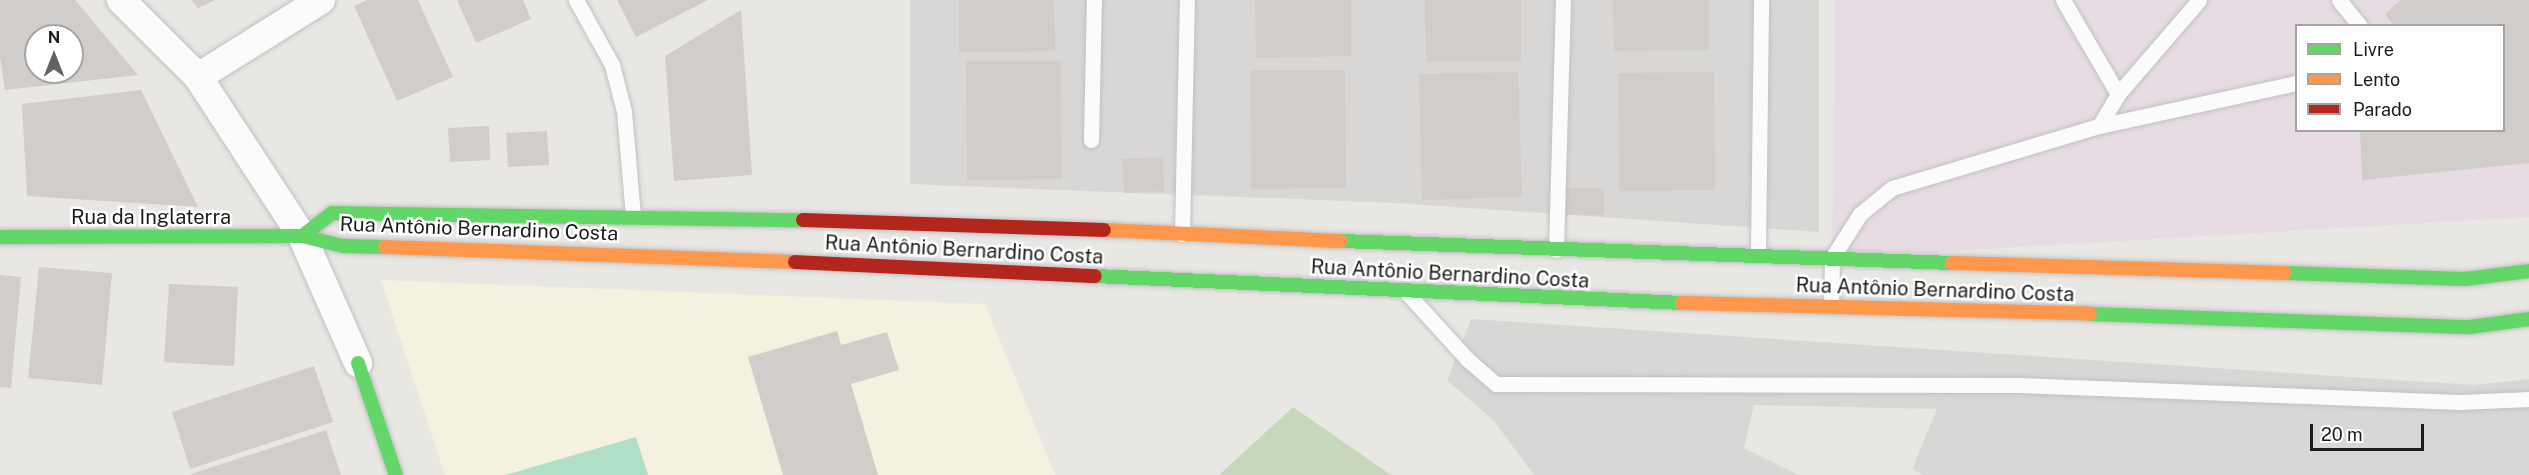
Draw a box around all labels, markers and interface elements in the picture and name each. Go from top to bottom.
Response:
north arrow [24,24,84,84]
legend [2295,24,2505,132]
text: N [48,28,60,47]
text: Livre [2353,39,2394,60]
text: Lento [2353,69,2400,90]
text: Parado [2353,99,2412,120]
street label: Rua da Inglaterra [71,205,231,229]
street label: Rua Antônio Bernardino Costa [339,212,619,246]
street label: Rua Antônio Bernardino Costa [824,231,1104,269]
street label: Rua Antônio Bernardino Costa [1310,255,1590,293]
street label: Rua Antônio Bernardino Costa [1795,273,2075,307]
scale bar [2313,412,2427,450]
text: 20 m [2321,424,2363,445]

